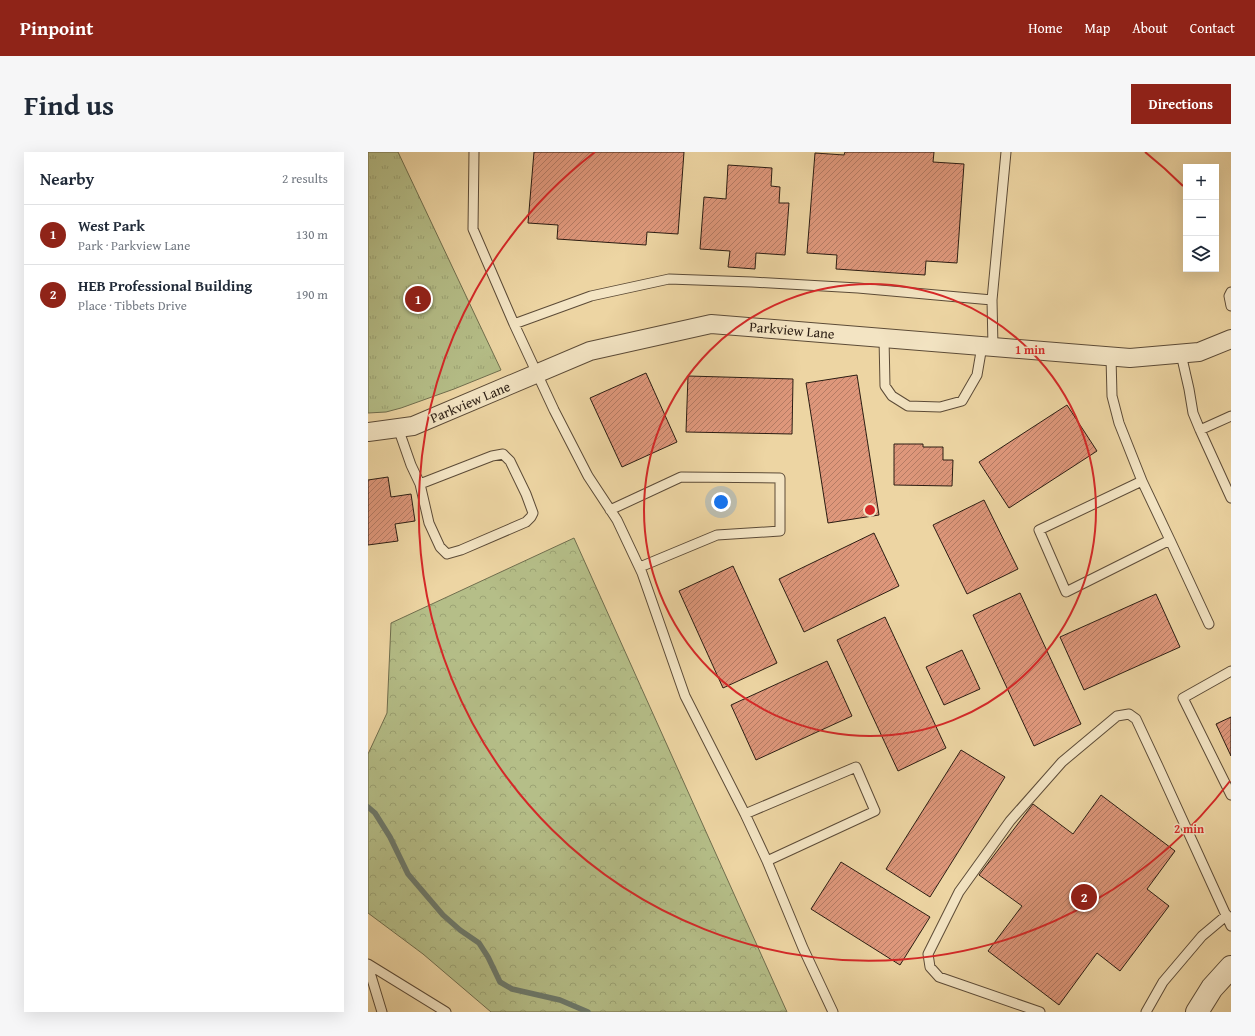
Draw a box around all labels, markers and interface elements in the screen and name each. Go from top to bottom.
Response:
text: Pinpoint [20,14,93,42]
text: Home [1028,18,1063,38]
text: Map [1085,18,1110,38]
text: About [1132,18,1168,38]
text: Contact [1190,18,1235,38]
text: Find us [24,84,114,125]
button: Directions [1131,84,1231,124]
map controls [1183,164,1219,272]
button: + [1183,164,1219,200]
text: Nearby [40,166,94,191]
text: 2 results [282,169,328,188]
button: − [1183,200,1219,236]
text: West Park [78,215,145,236]
text: 1 [50,225,56,244]
text: 130 m [296,225,328,244]
text: Park · Parkview Lane [78,236,190,255]
button: layers [1183,236,1219,272]
text: HEB Professional Building [78,275,252,296]
pin: 1 [405,284,431,314]
text: 2 [50,285,56,304]
text: 190 m [296,285,328,304]
text: Place · Tibbets Drive [78,296,187,315]
street label: Parkview Lane [749,316,836,344]
text: 1 min [1015,341,1045,358]
street label: Parkview Lane [427,376,514,428]
your location [711,492,731,512]
centre of rings [863,503,877,517]
text: 2 min [1174,820,1204,837]
pin: 2 [1071,882,1097,912]

